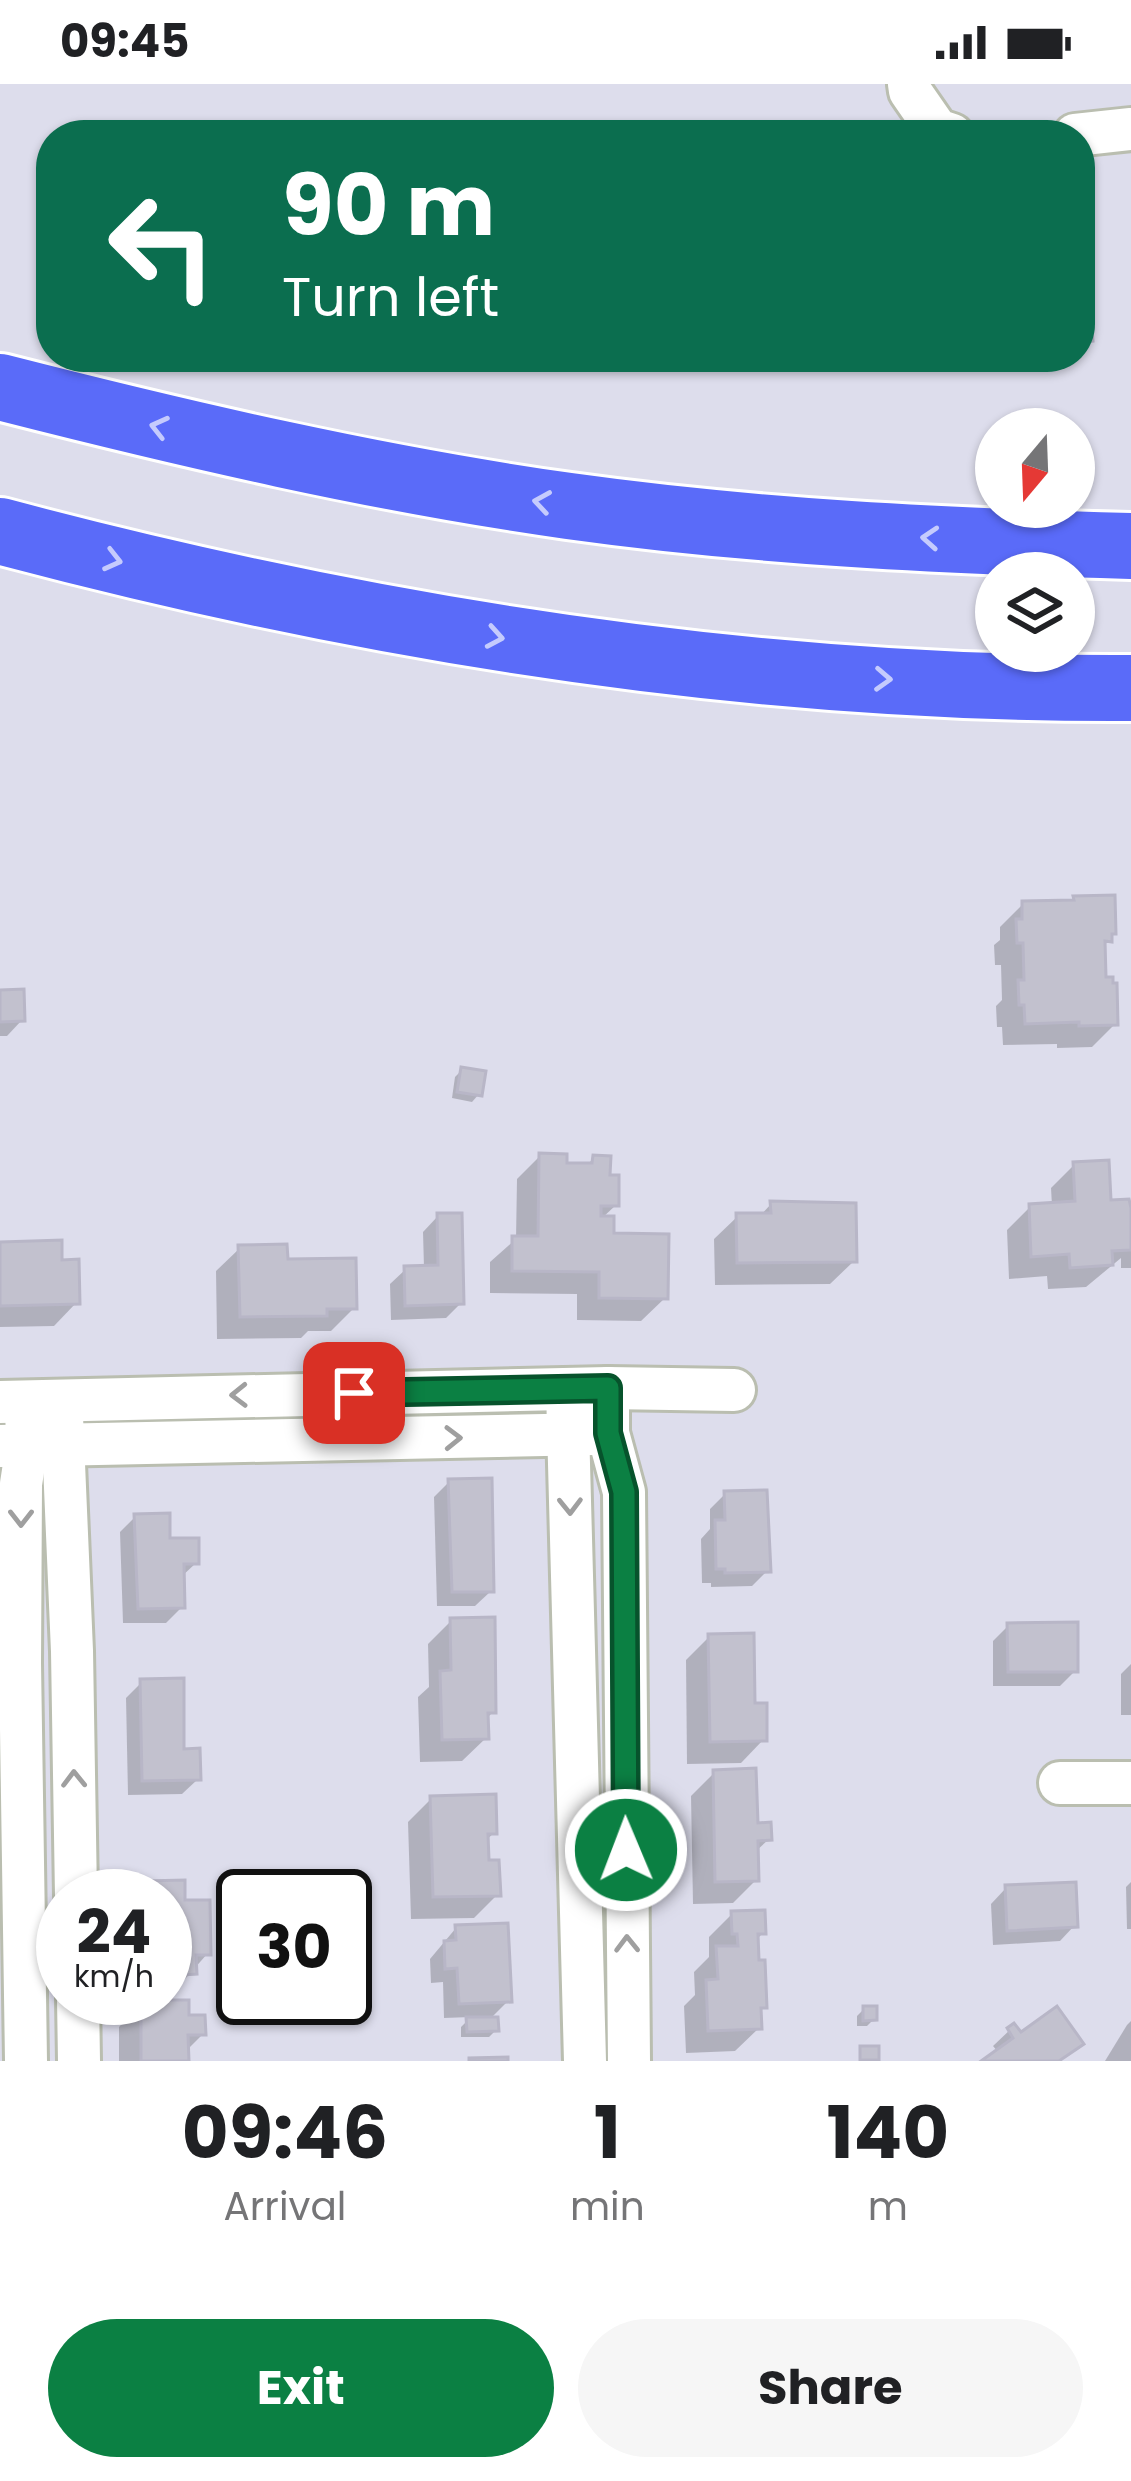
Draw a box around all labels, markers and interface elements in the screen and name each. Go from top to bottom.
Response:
text: 09:45 [60,10,190,73]
text: 90 m [282,147,495,264]
icon: left [84,168,240,324]
text: Turn left [282,259,499,335]
north arrow [975,408,1095,528]
map controls [975,408,1095,672]
one-way arrow [150,416,170,441]
one-way arrow [532,490,552,515]
one-way arrow [920,526,939,552]
one-way arrow [103,546,123,571]
button: layers [975,552,1095,672]
one-way arrow [485,623,505,648]
one-way arrow [874,666,893,692]
pin [303,1342,405,1444]
icon: arrive [321,1360,387,1426]
one-way arrow [229,1382,248,1408]
one-way arrow [444,1425,463,1451]
one-way arrow [557,1497,583,1516]
one-way arrow [8,1510,34,1528]
one-way arrow [61,1769,87,1787]
position arrow [563,1787,689,1913]
speed limit sign: 30 [216,1869,372,2025]
text: 24 [77,1890,151,1974]
one-way arrow [614,1934,640,1952]
text: km/h [74,1955,154,1998]
text: 09:46 [182,2082,388,2183]
text: 1 [594,2082,621,2183]
text: 140 [826,2082,949,2183]
text: Arrival [224,2179,346,2234]
text: min [570,2179,645,2234]
text: m [868,2179,908,2234]
button: Exit [48,2319,554,2457]
button: Share [578,2319,1083,2457]

